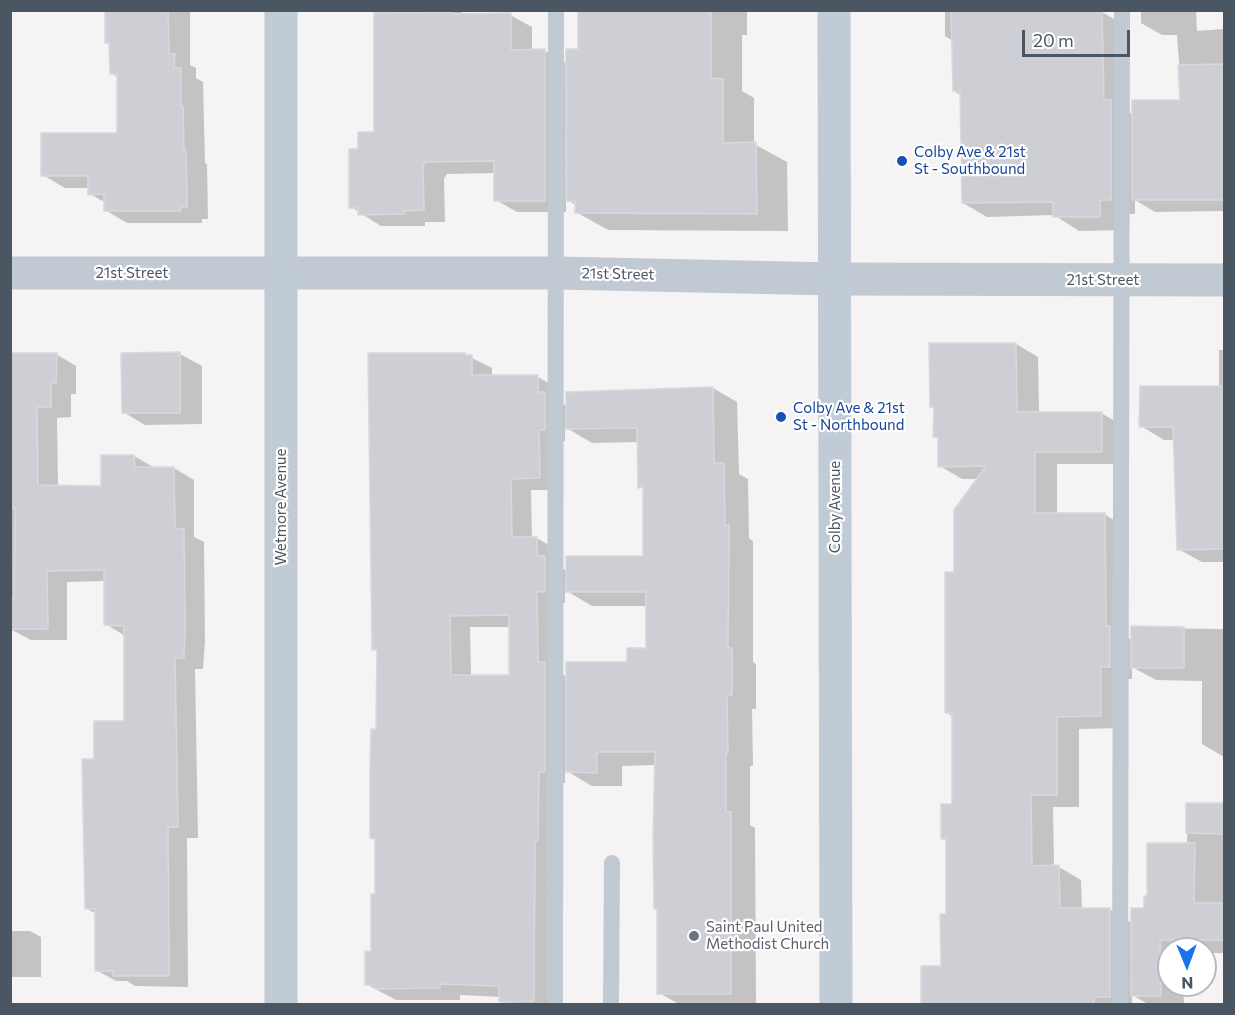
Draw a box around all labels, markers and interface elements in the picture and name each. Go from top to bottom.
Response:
scale bar [1025,18,1133,56]
text: 20 m [1033,29,1074,51]
place label: Colby Ave & 21st St - Southbound [914,143,1026,178]
marker: Colby Ave & 21st St - Southbound [895,154,909,168]
street label: 21st Street [96,264,168,282]
street label: 21st Street [581,264,655,284]
street label: 21st Street [1067,271,1139,289]
place label: Colby Ave & 21st St - Northbound [793,399,905,434]
marker: Colby Ave & 21st St - Northbound [774,410,788,424]
street label: Wetmore Avenue [272,449,290,565]
street label: Colby Avenue [826,461,844,553]
place label: Saint Paul United Methodist Church [706,918,829,953]
marker: Saint Paul United Methodist Church [687,929,701,943]
north arrow [1157,937,1217,997]
text: N [1181,974,1193,993]

